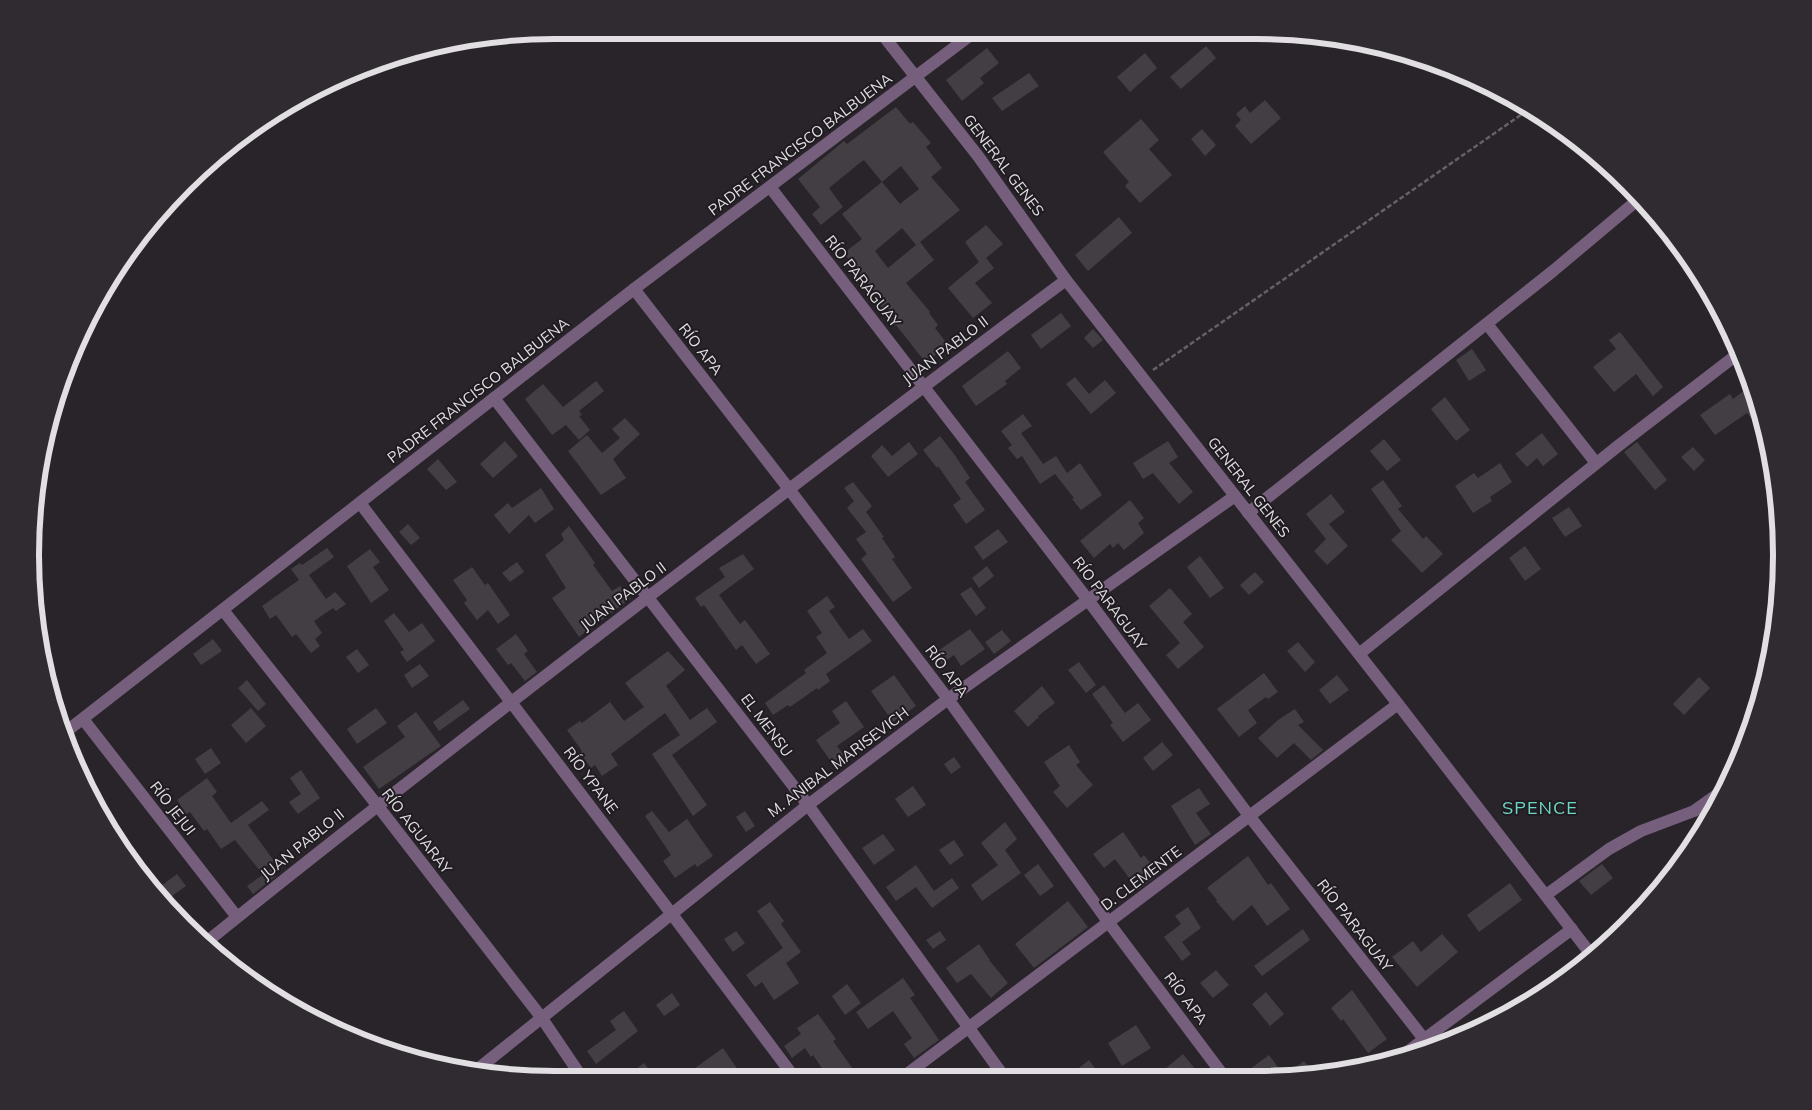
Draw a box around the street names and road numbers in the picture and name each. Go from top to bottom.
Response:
street label: PADRE FRANCISCO BALBUENA [704,69,896,219]
street label: GENERAL GENES [960,111,1048,219]
street label: RÍO PARAGUAY [821,231,905,331]
street label: JUAN PABLO II [898,311,992,389]
street label: PADRE FRANCISCO BALBUENA [383,313,573,467]
street label: RÍO APA [675,319,727,379]
street label: GENERAL GENES [1204,433,1294,541]
street label: RÍO PARAGUAY [1069,553,1152,654]
street label: JUAN PABLO II [576,557,670,635]
street label: RÍO APA [921,641,973,701]
street label: EL MENSU [737,690,797,760]
street label: M. ANIBAL MARISEVICH [764,703,912,821]
street label: RÍO YPANE [560,743,622,817]
street label: RÍO JEJUI [146,777,200,839]
street label: RÍO AGUARAY [378,785,457,878]
street label: JUAN PABLO II [256,804,348,884]
street label: D. CLEMENTE [1097,841,1185,914]
street label: RÍO PARAGUAY [1313,875,1397,975]
street label: RÍO APA [1160,968,1212,1028]

